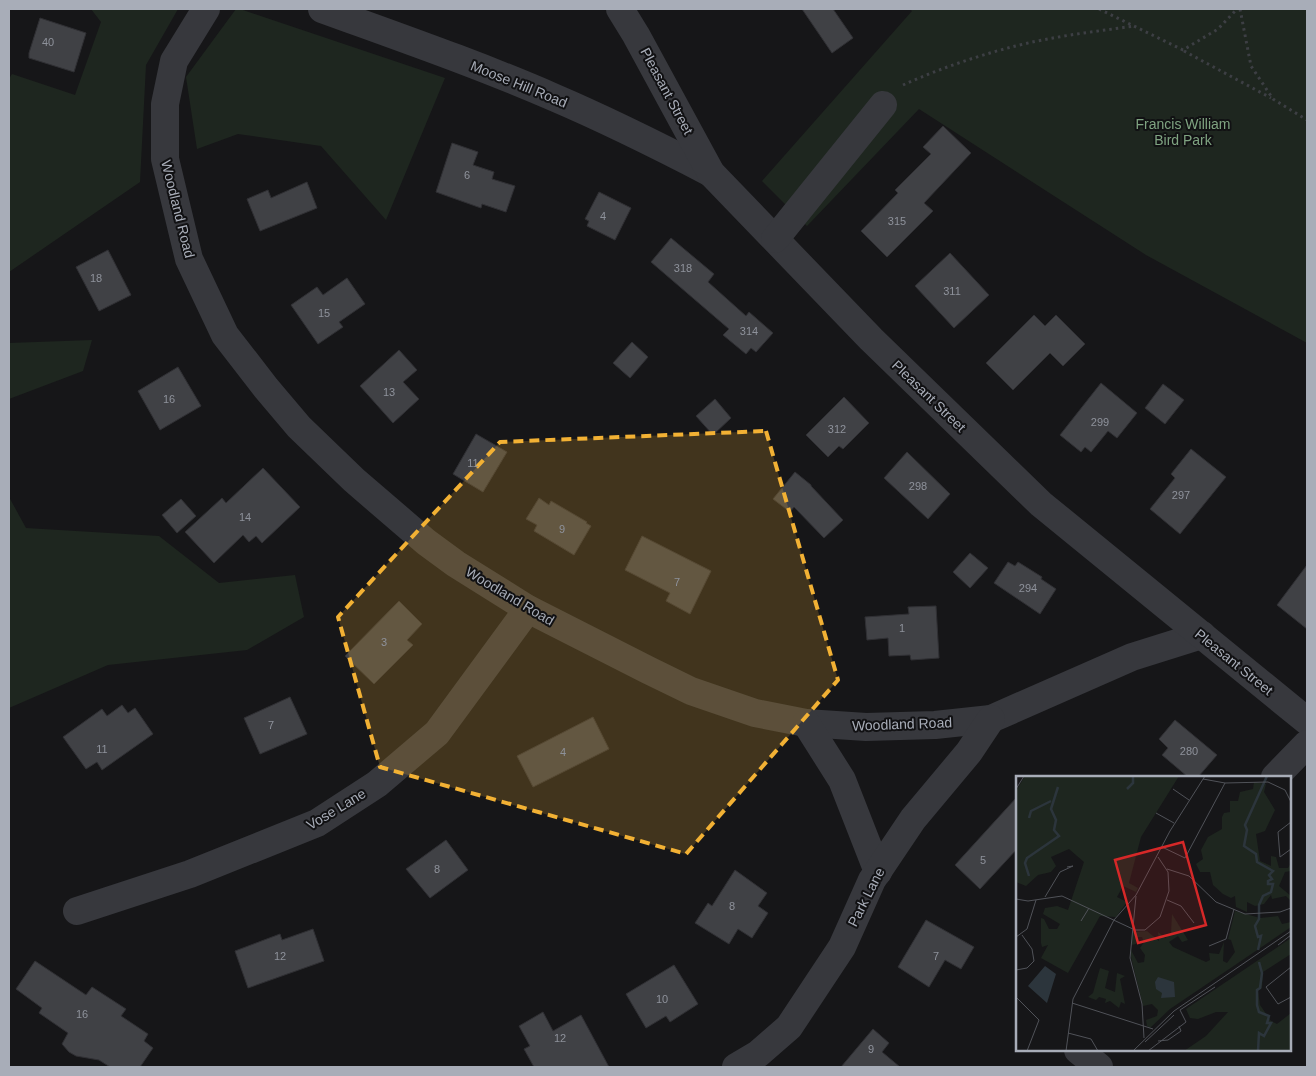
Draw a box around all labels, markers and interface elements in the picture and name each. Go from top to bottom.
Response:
house number: 40 [42,36,54,48]
street label: Pleasant Street [637,45,697,137]
street label: Moose Hill Road [468,57,570,111]
park label: Francis William Bird Park [1136,116,1230,148]
street label: Woodland Road [158,158,198,260]
house number: 6 [464,169,470,181]
house number: 4 [600,210,606,222]
house number: 315 [888,215,906,227]
house number: 318 [674,262,692,274]
house number: 18 [90,272,102,284]
house number: 311 [943,285,961,297]
house number: 15 [318,307,330,319]
house number: 314 [740,325,758,337]
street label: Pleasant Street [889,357,969,435]
house number: 13 [383,386,395,398]
house number: 16 [163,393,175,405]
house number: 299 [1091,416,1109,428]
house number: 312 [828,423,846,435]
house number: 11 [467,457,479,469]
house number: 298 [909,480,927,492]
house number: 297 [1172,489,1190,501]
house number: 14 [239,511,251,523]
house number: 9 [559,523,565,535]
street label: Woodland Road [463,563,557,629]
house number: 7 [674,576,680,588]
house number: 294 [1019,582,1037,594]
house number: 1 [899,622,905,634]
street label: Pleasant Street [1192,626,1276,698]
house number: 3 [381,636,387,648]
street label: Woodland Road [852,714,952,734]
house number: 7 [268,719,274,731]
house number: 11 [96,743,108,755]
house number: 280 [1180,745,1198,757]
house number: 4 [560,746,566,758]
inset map [1016,776,1291,1051]
street label: Vose Lane [304,785,369,833]
house number: 5 [980,854,986,866]
house number: 8 [434,863,440,875]
street label: Park Lane [844,865,888,929]
house number: 8 [729,900,735,912]
house number: 12 [274,950,286,962]
house number: 7 [933,950,939,962]
house number: 10 [656,993,668,1005]
house number: 16 [76,1008,88,1020]
house number: 12 [554,1032,566,1044]
house number: 9 [868,1043,874,1055]

